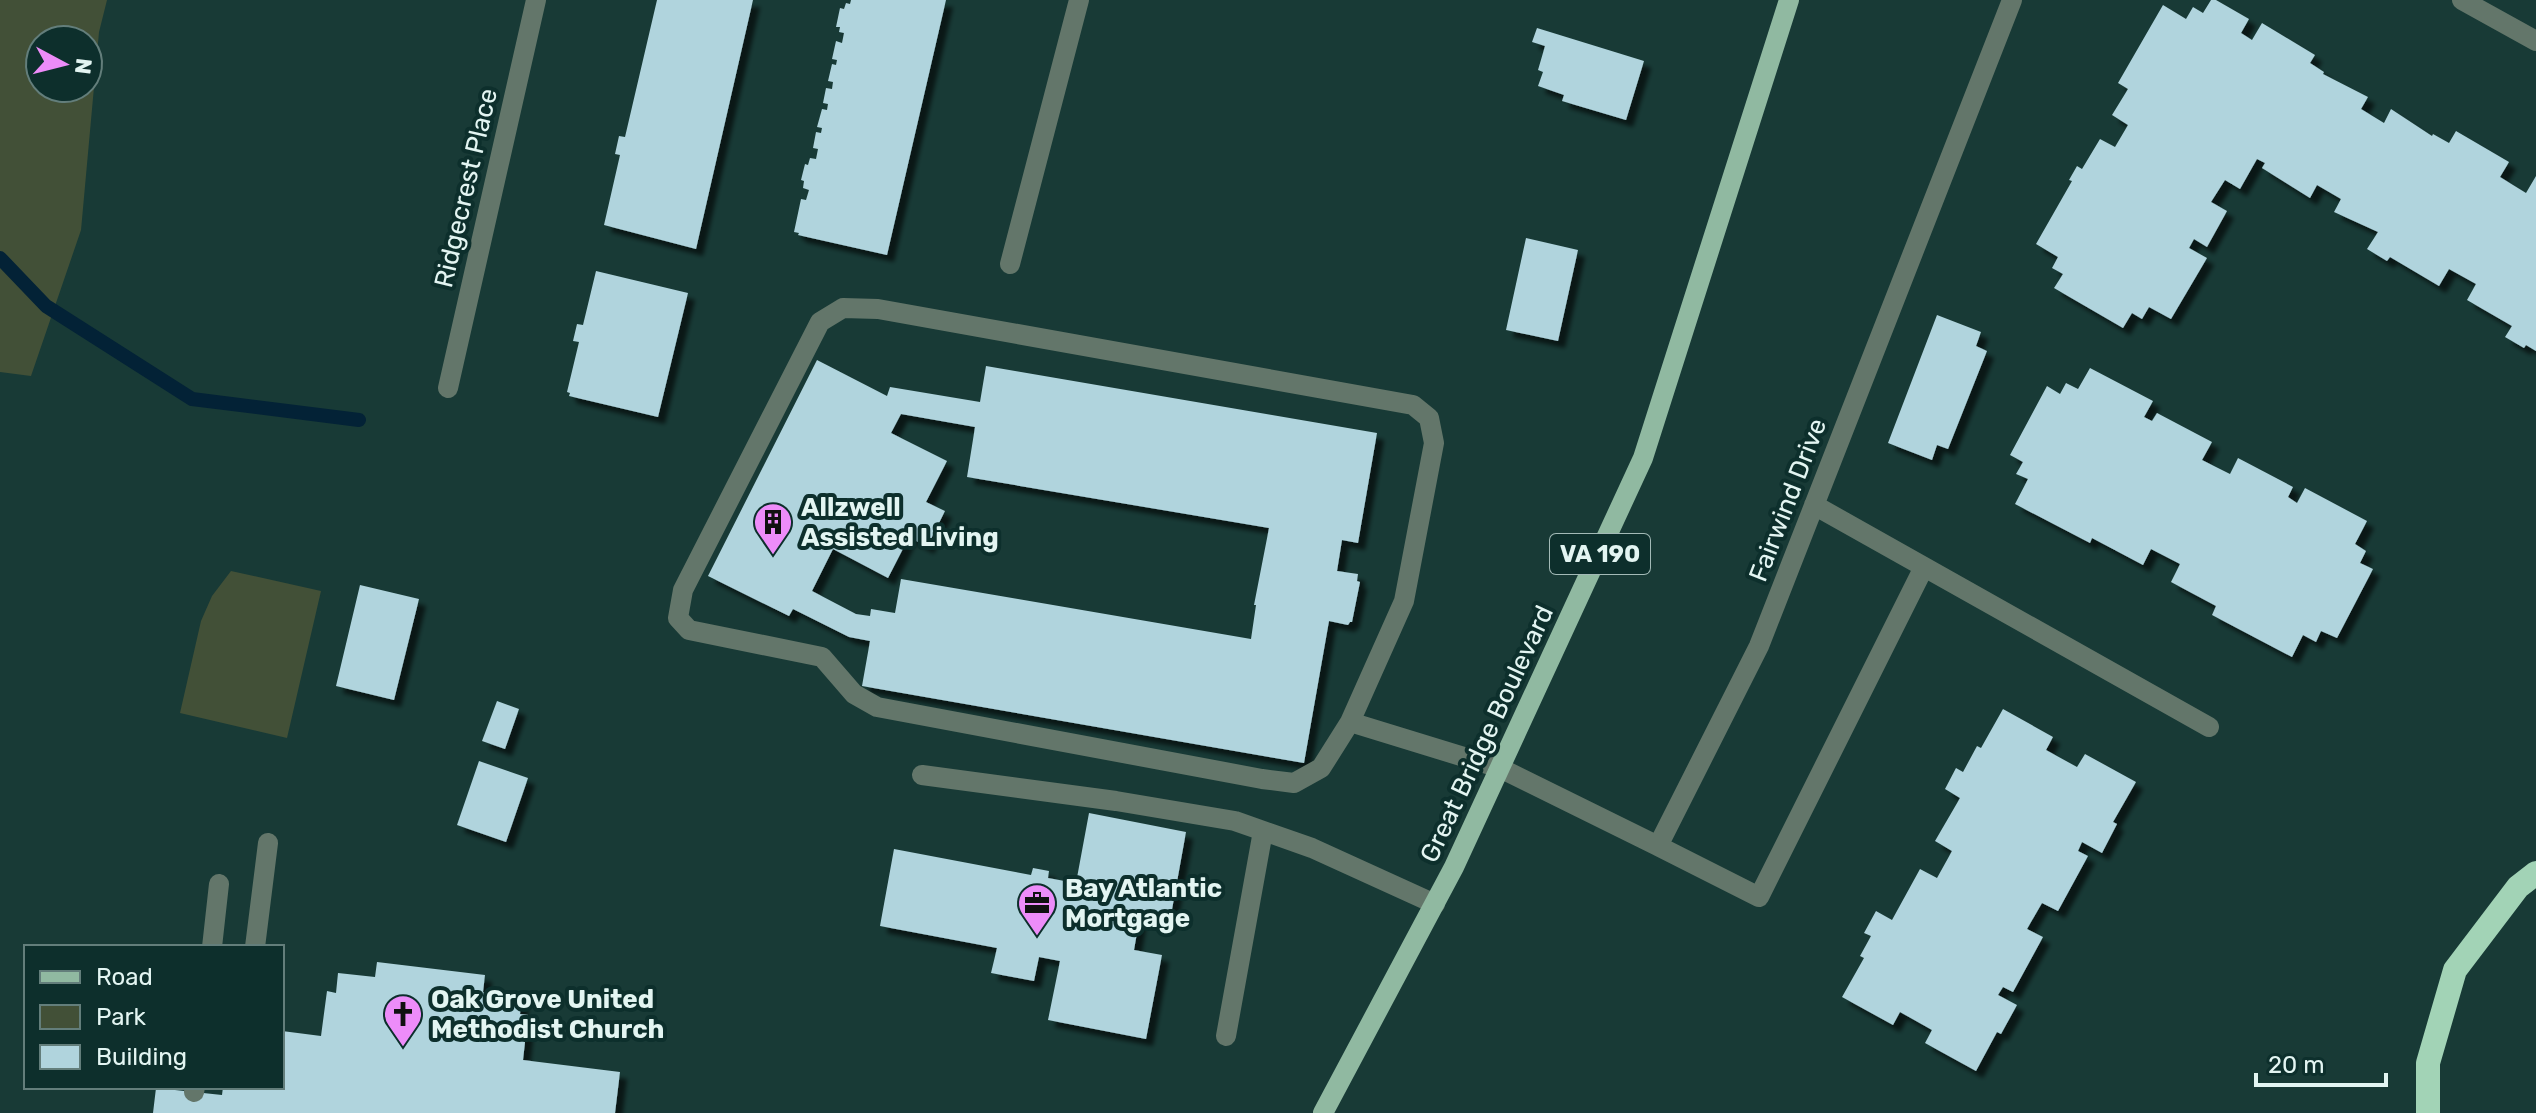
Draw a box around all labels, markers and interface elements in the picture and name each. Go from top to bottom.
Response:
north arrow [24,24,104,104]
text: N [69,57,98,76]
street label: Ridgecrest Place [428,85,504,291]
street label: Fairwind Drive [1743,414,1833,586]
place label: Allzwell Assisted Living [801,492,999,553]
building icon: Allzwell Assisted Living [752,501,794,556]
road number: VA 190 [1550,534,1650,574]
street label: Great Bridge Boulevard [1414,601,1560,867]
place label: Bay Atlantic Mortgage [1065,873,1222,934]
office icon: Bay Atlantic Mortgage [1016,882,1058,937]
legend [24,945,284,1089]
text: Road [96,963,153,991]
place label: Oak Grove United Methodist Church [431,984,664,1045]
church icon: Oak Grove United Methodist Church [382,993,424,1048]
text: Park [96,1003,147,1031]
scale bar [2256,1037,2386,1087]
text: Building [96,1043,187,1071]
text: 20 m [2268,1051,2325,1079]

